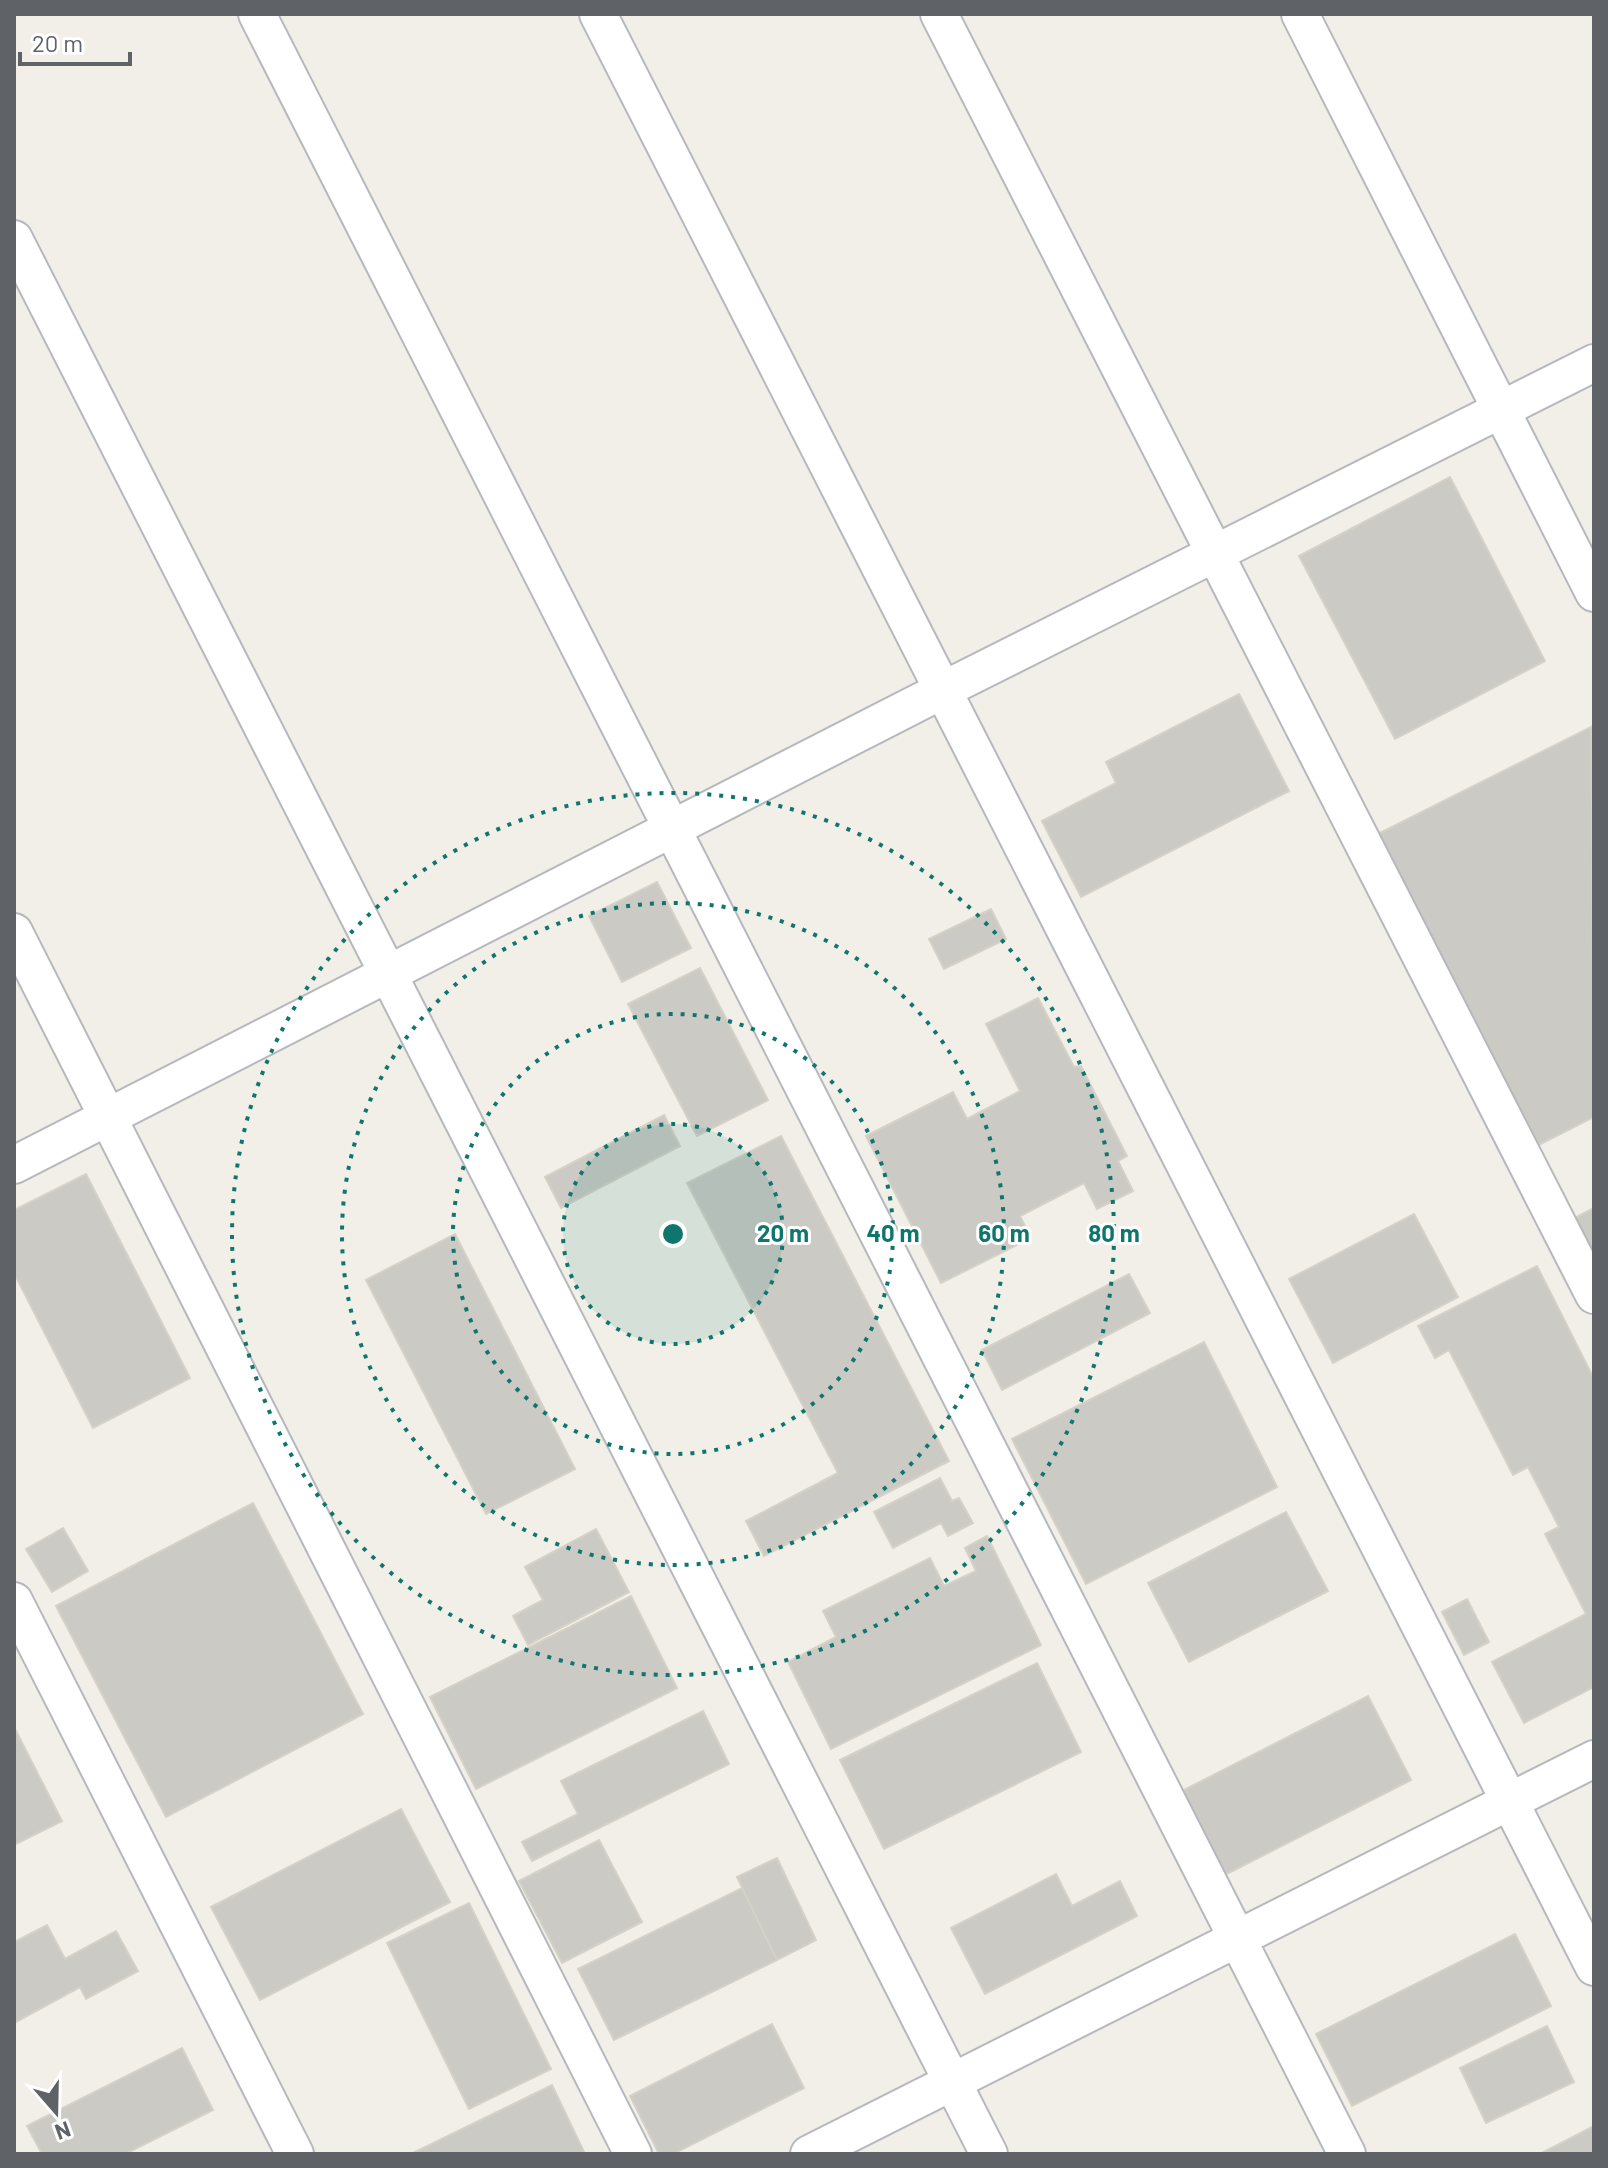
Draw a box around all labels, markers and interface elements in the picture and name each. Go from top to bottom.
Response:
scale bar [20,16,130,66]
text: 20 m [32,28,83,57]
text: 20 m [757,1218,809,1247]
text: 40 m [866,1218,920,1247]
text: 60 m [978,1218,1030,1247]
text: 80 m [1088,1218,1140,1247]
centre of rings [659,1220,687,1248]
north arrow [16,2072,96,2152]
text: N [52,2117,75,2146]

